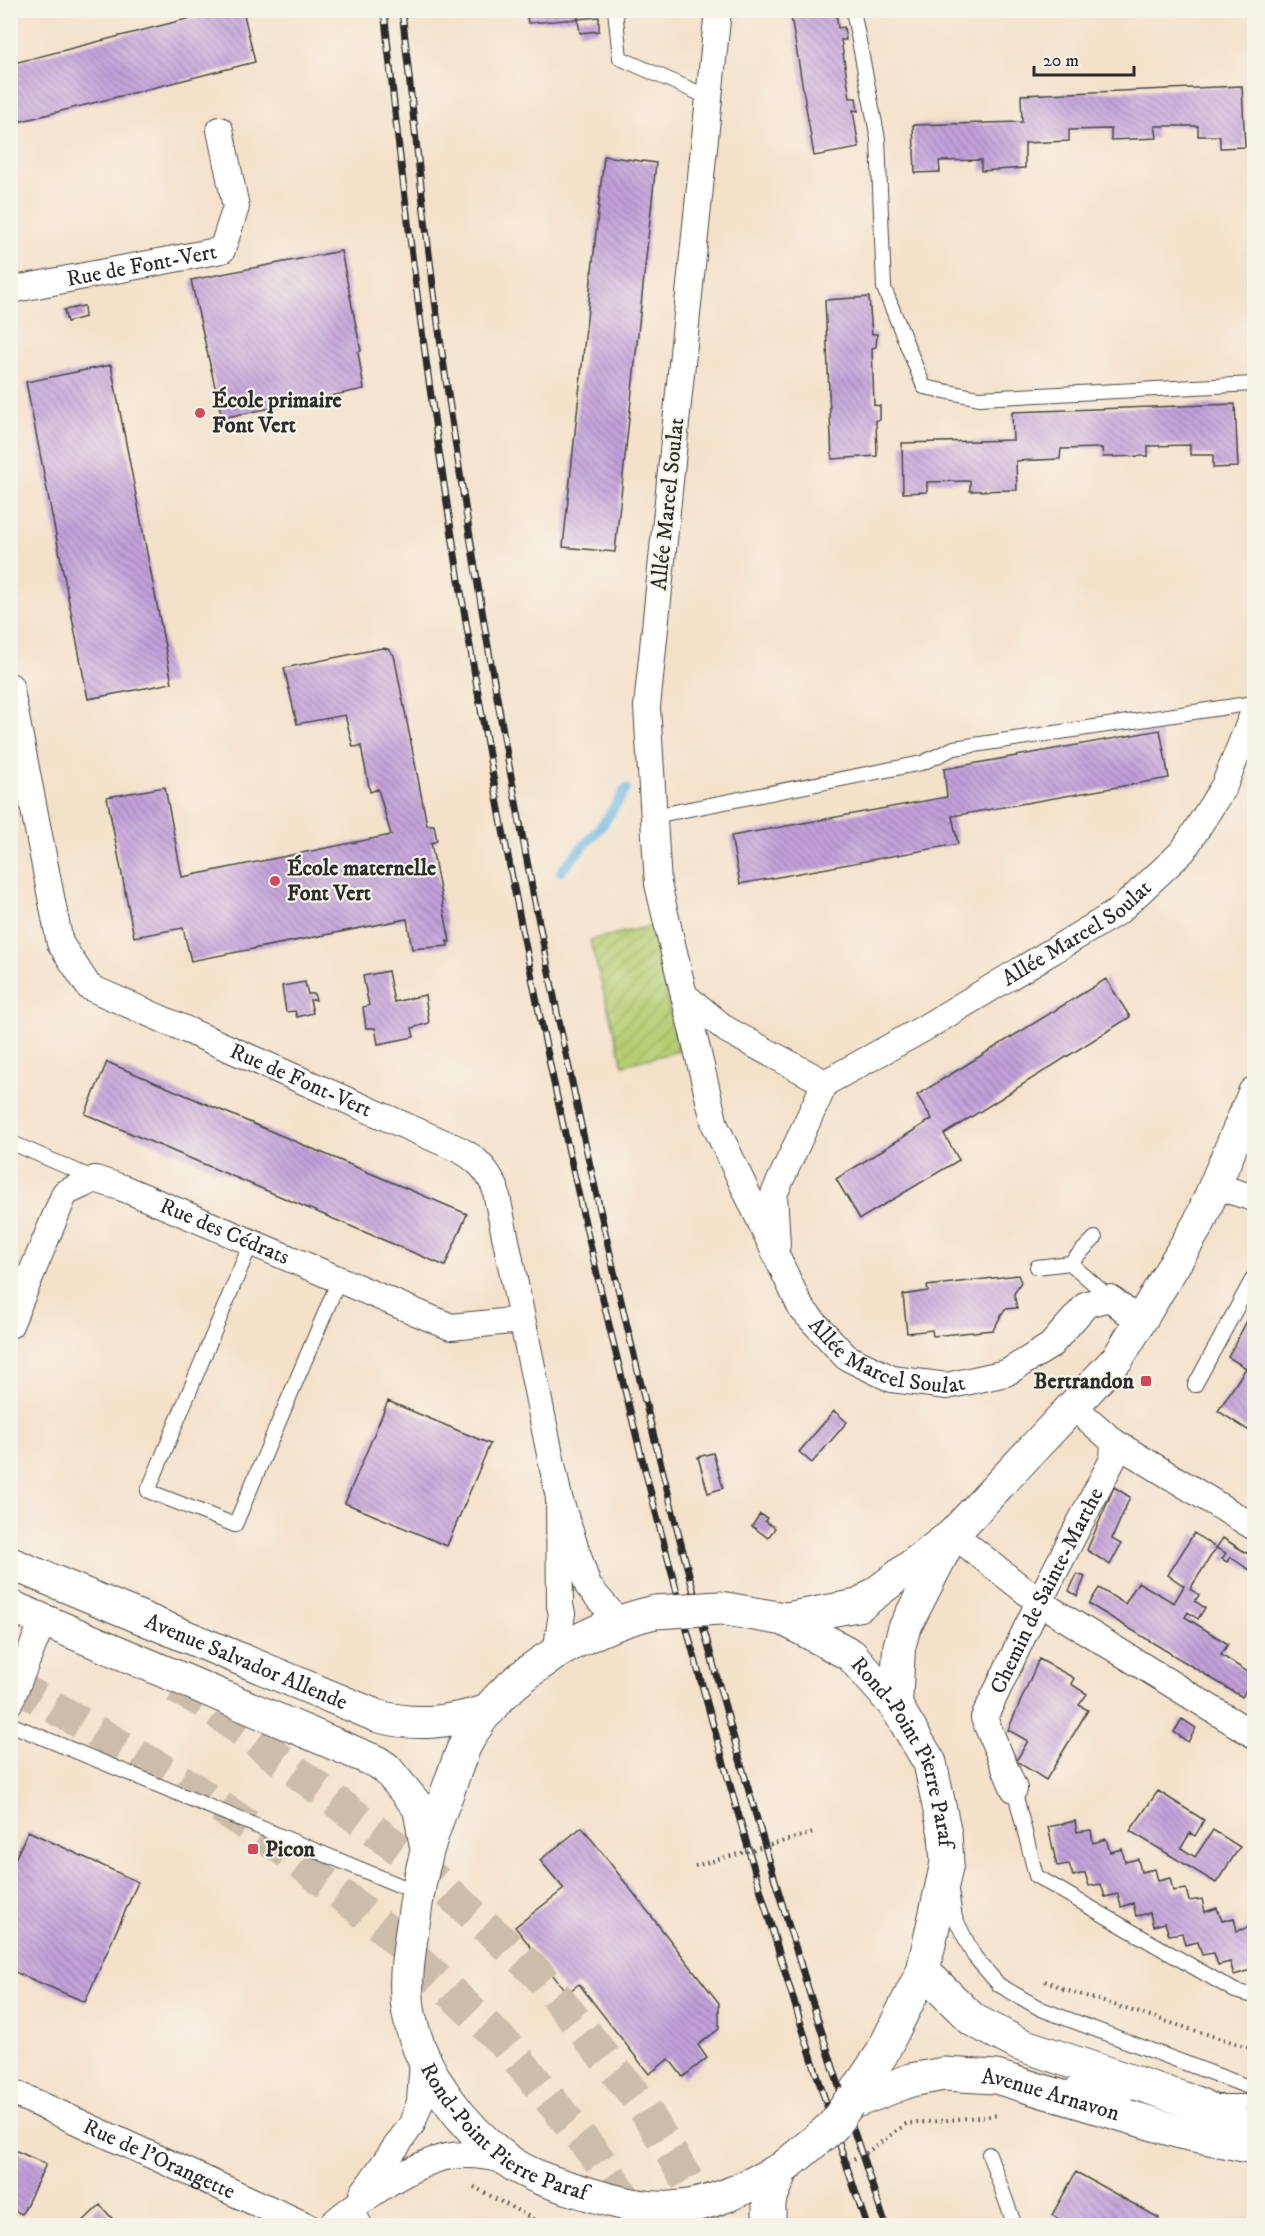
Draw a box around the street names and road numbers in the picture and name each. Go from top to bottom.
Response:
street label: Rue de Font-Vert [65,238,219,293]
street label: Allée Marcel Soulat [646,416,690,592]
street label: Allée Marcel Soulat [997,874,1157,992]
street label: Rue de Font-Vert [226,1037,376,1123]
street label: Rue des Cédrats [156,1192,294,1270]
street label: Allée Marcel Soulat [803,1312,967,1400]
street label: Chemin de Sainte-Marthe [984,1483,1109,1698]
street label: Avenue Salvador Allende [141,1607,352,1716]
street label: Rond-Point Pierre Paraf [845,1651,960,1851]
street label: Rond-Point Pierre Paraf [414,2058,595,2207]
street label: Avenue Arnavon [981,2063,1123,2127]
street label: Rue de l'Orangette [79,2113,239,2205]

